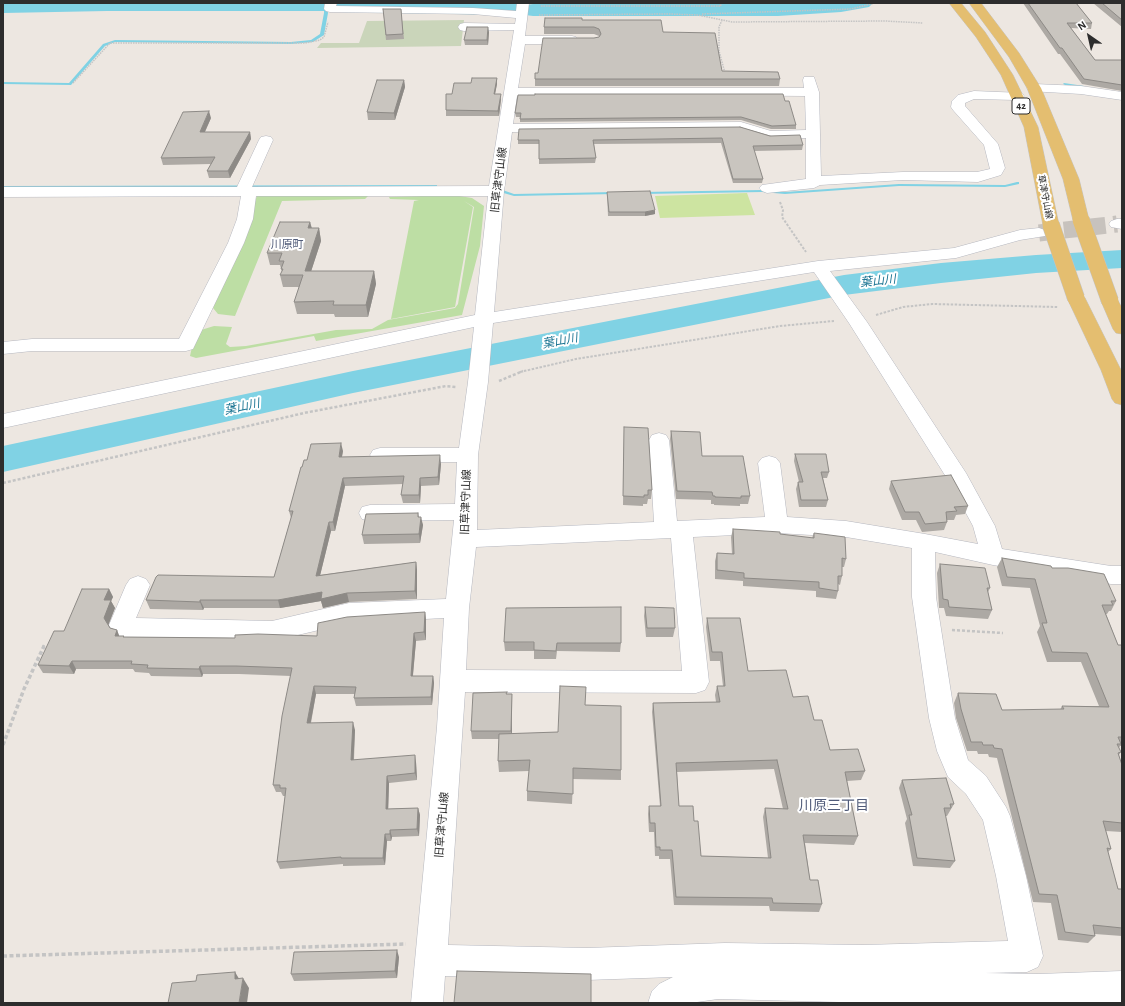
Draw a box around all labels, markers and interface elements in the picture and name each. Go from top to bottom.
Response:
north arrow [1069,16,1109,56]
text: N [1076,19,1088,32]
road number: 42 [1012,98,1030,114]
street label: 旧草津守山線 [488,146,510,214]
street label: 草津守山線 [1035,174,1055,220]
district label: 川原町 [271,238,303,252]
water label: 葉山川 [859,272,897,290]
water label: 葉山川 [541,330,579,352]
water label: 葉山川 [223,396,261,418]
street label: 旧草津守山線 [458,469,474,535]
street label: 旧草津守山線 [433,792,451,858]
district label: 川原三丁目 [799,798,869,814]

